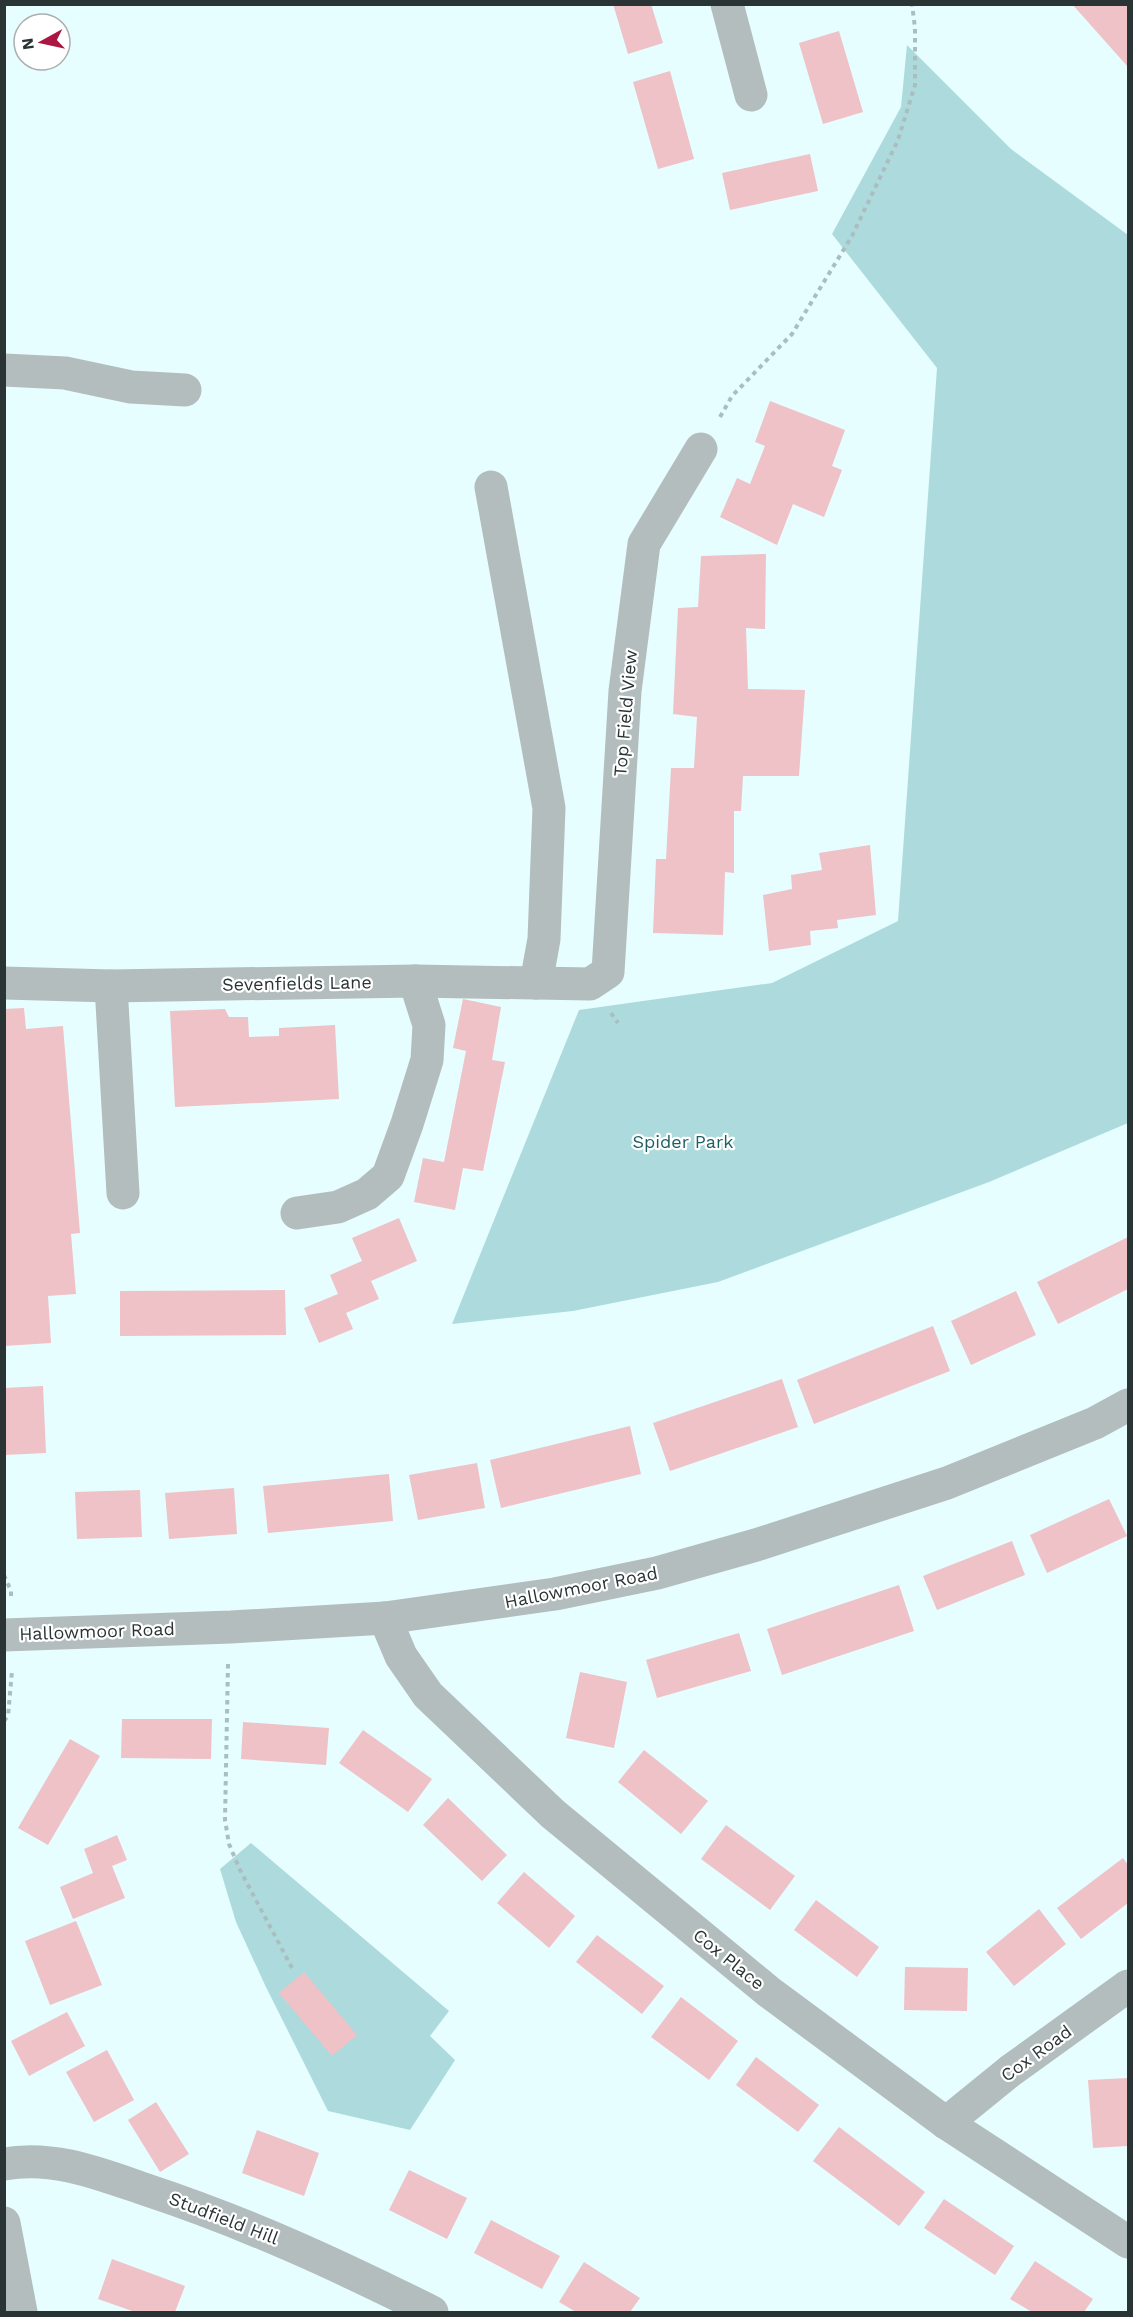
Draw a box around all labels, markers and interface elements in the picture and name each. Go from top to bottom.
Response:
north arrow [12,12,72,72]
text: N [17,37,38,51]
street label: Top Field View [609,649,641,777]
street label: Sevenfields Lane [222,971,372,995]
park label: Spider Park [633,1131,733,1152]
street label: Hallowmoor Road [503,1562,659,1612]
street label: Hallowmoor Road [19,1618,175,1644]
street label: Cox Place [689,1924,769,1994]
street label: Cox Road [997,2020,1075,2086]
street label: Studfield Hill [166,2187,282,2249]

